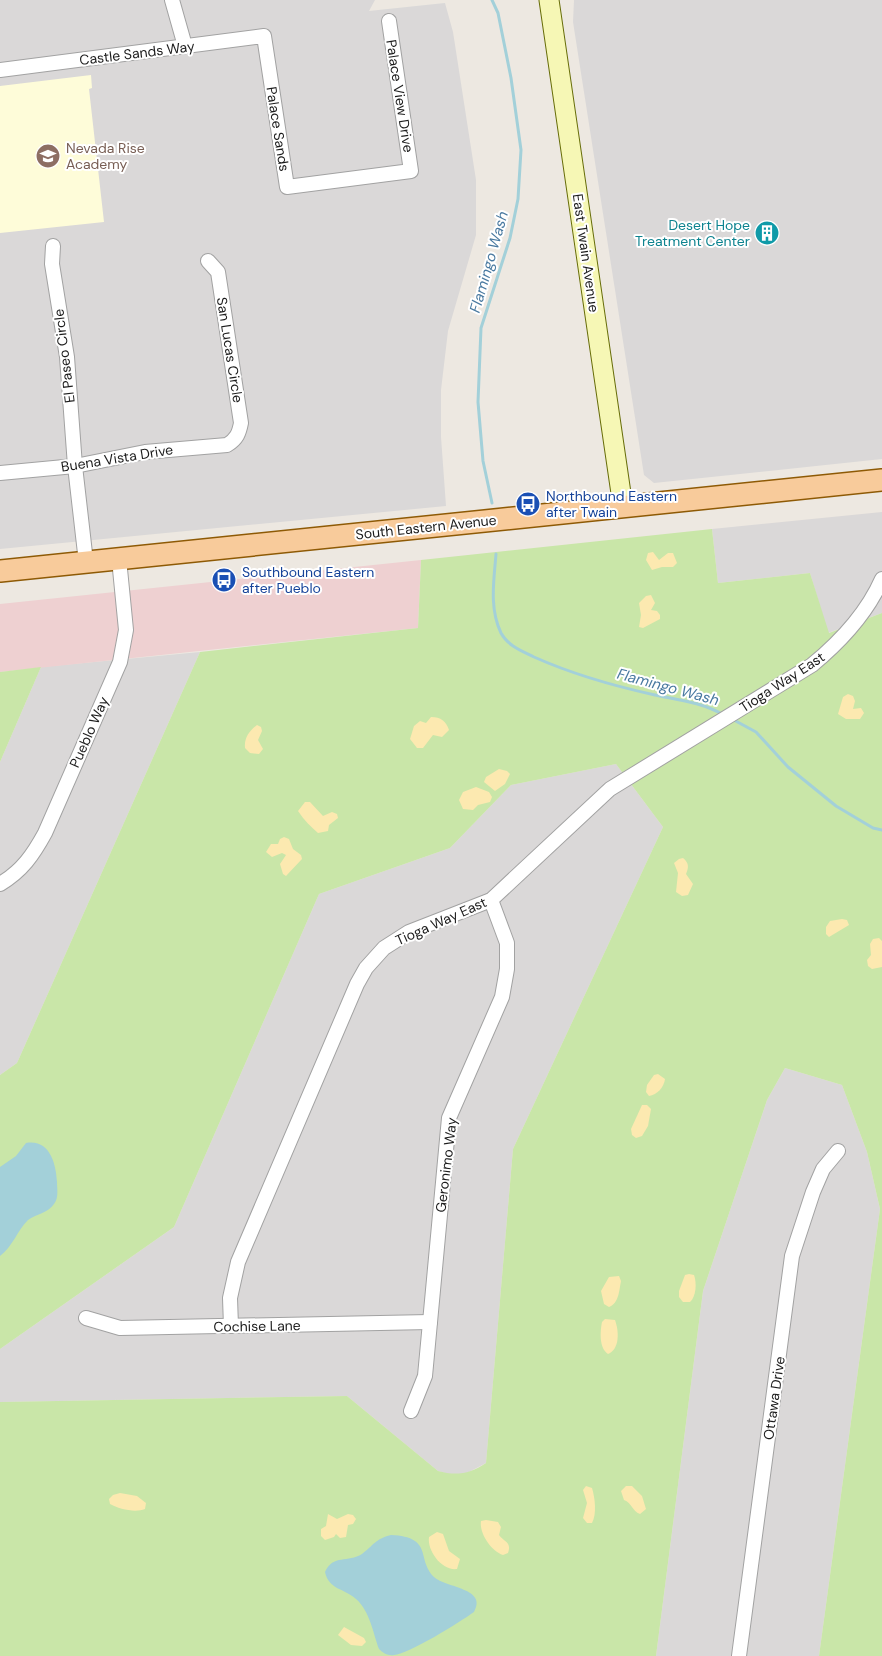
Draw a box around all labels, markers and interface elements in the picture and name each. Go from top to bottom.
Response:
street label: Castle Sands Way [78,37,196,69]
street label: Palace View Drive [382,38,418,154]
street label: Palace Sands [262,85,294,173]
place label: Nevada Rise Academy [66,139,145,173]
school or university icon: Nevada Rise Academy [35,143,61,169]
street label: East Twain Avenue [569,193,603,313]
water label: Flamingo Wash [465,209,513,315]
place label: Desert Hope Treatment Center [635,216,750,250]
building icon: Desert Hope Treatment Center [754,220,780,246]
street label: San Lucas Circle [213,296,247,404]
street label: El Paseo Circle [49,308,79,404]
street label: Buena Vista Drive [60,440,174,476]
place label: Northbound Eastern after Twain [546,487,677,521]
bus stop icon: Northbound Eastern after Twain [515,491,541,517]
street label: South Eastern Avenue [355,511,497,543]
place label: Southbound Eastern after Pueblo [242,563,374,597]
bus stop icon: Southbound Eastern after Pueblo [211,567,237,593]
street label: Tioga Way East [736,648,828,716]
water label: Flamingo Wash [615,664,722,710]
street label: Pueblo Way [65,693,113,770]
street label: Tioga Way East [393,893,489,949]
street label: Geronimo Way [431,1116,461,1214]
street label: Cochise Lane [213,1316,301,1336]
street label: Ottawa Drive [759,1355,789,1441]

